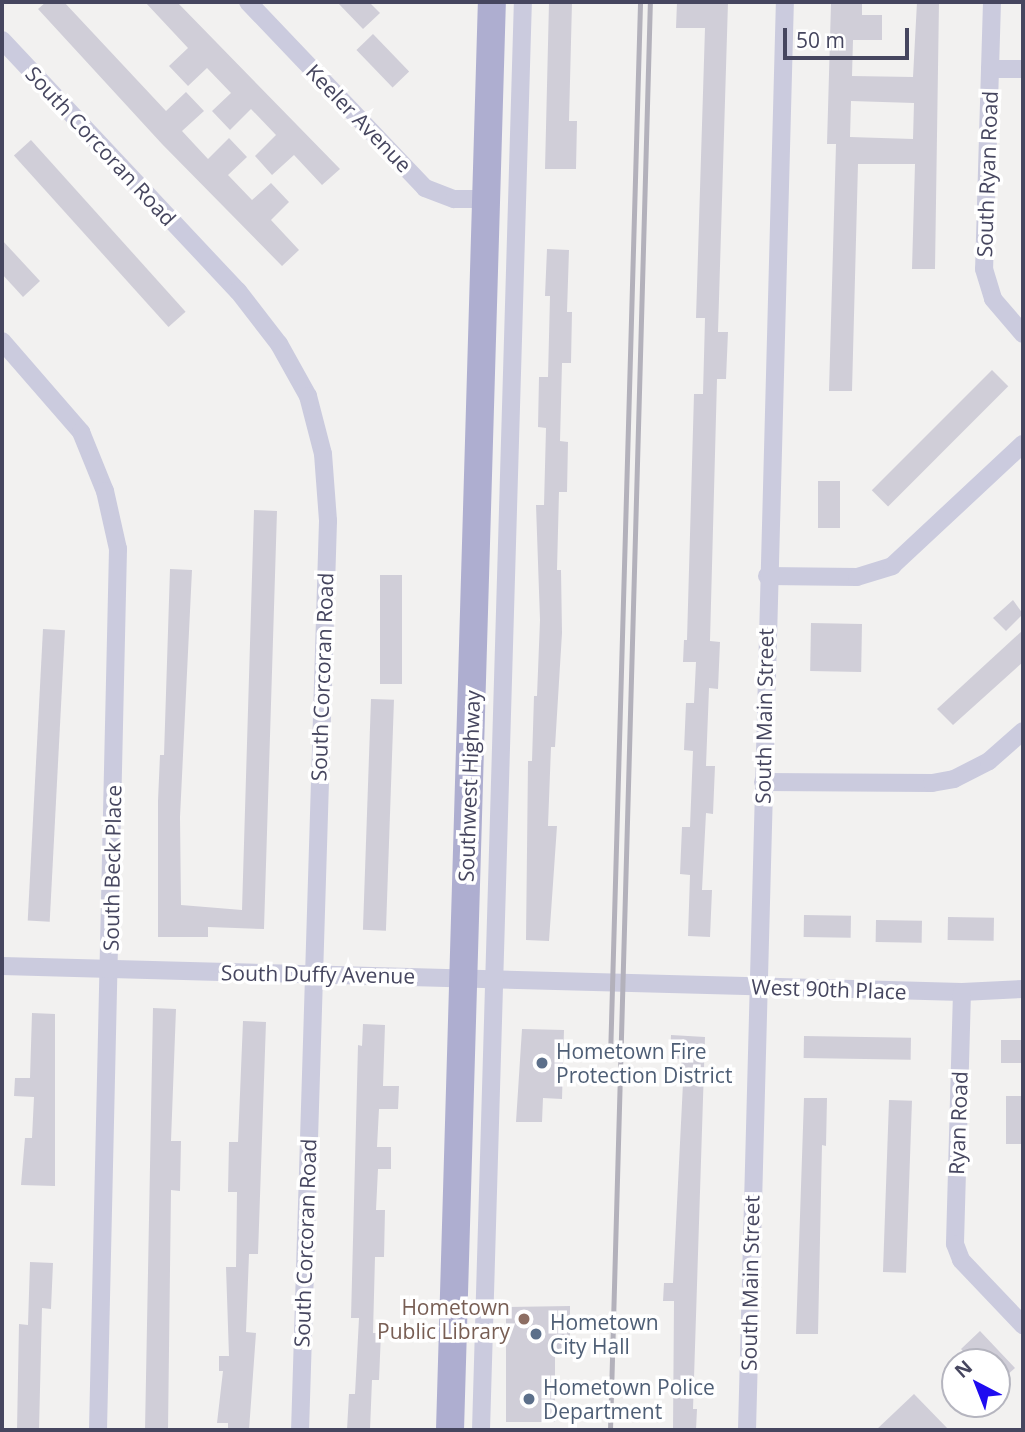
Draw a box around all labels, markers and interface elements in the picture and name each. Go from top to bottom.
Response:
scale bar [787,14,913,58]
text: 50 m [796,26,845,54]
street label: Keeler Avenue [301,59,417,177]
street label: South Corcoran Road [21,61,181,231]
street label: South Ryan Road [972,90,1002,258]
street label: South Corcoran Road [306,572,338,782]
street label: South Main Street [750,628,778,804]
street label: Southwest Highway [453,690,485,882]
street label: South Beck Place [98,785,126,951]
street label: South Duffy Avenue [221,960,415,988]
street label: West 90th Place [751,974,907,1004]
place label: Hometown Fire Protection District [556,1038,732,1088]
marker: Hometown Fire Protection District [534,1055,550,1071]
street label: Ryan Road [944,1071,972,1175]
street label: South Corcoran Road [289,1138,321,1348]
street label: South Main Street [736,1195,764,1371]
place label: Hometown Public Library [377,1294,510,1344]
place label: Hometown City Hall [550,1309,659,1359]
marker: Hometown Public Library [516,1311,532,1327]
marker: Hometown City Hall [528,1326,544,1342]
north arrow [941,1348,1011,1418]
text: N [949,1354,978,1384]
place label: Hometown Police Department [543,1374,715,1424]
marker: Hometown Police Department [521,1391,537,1407]

